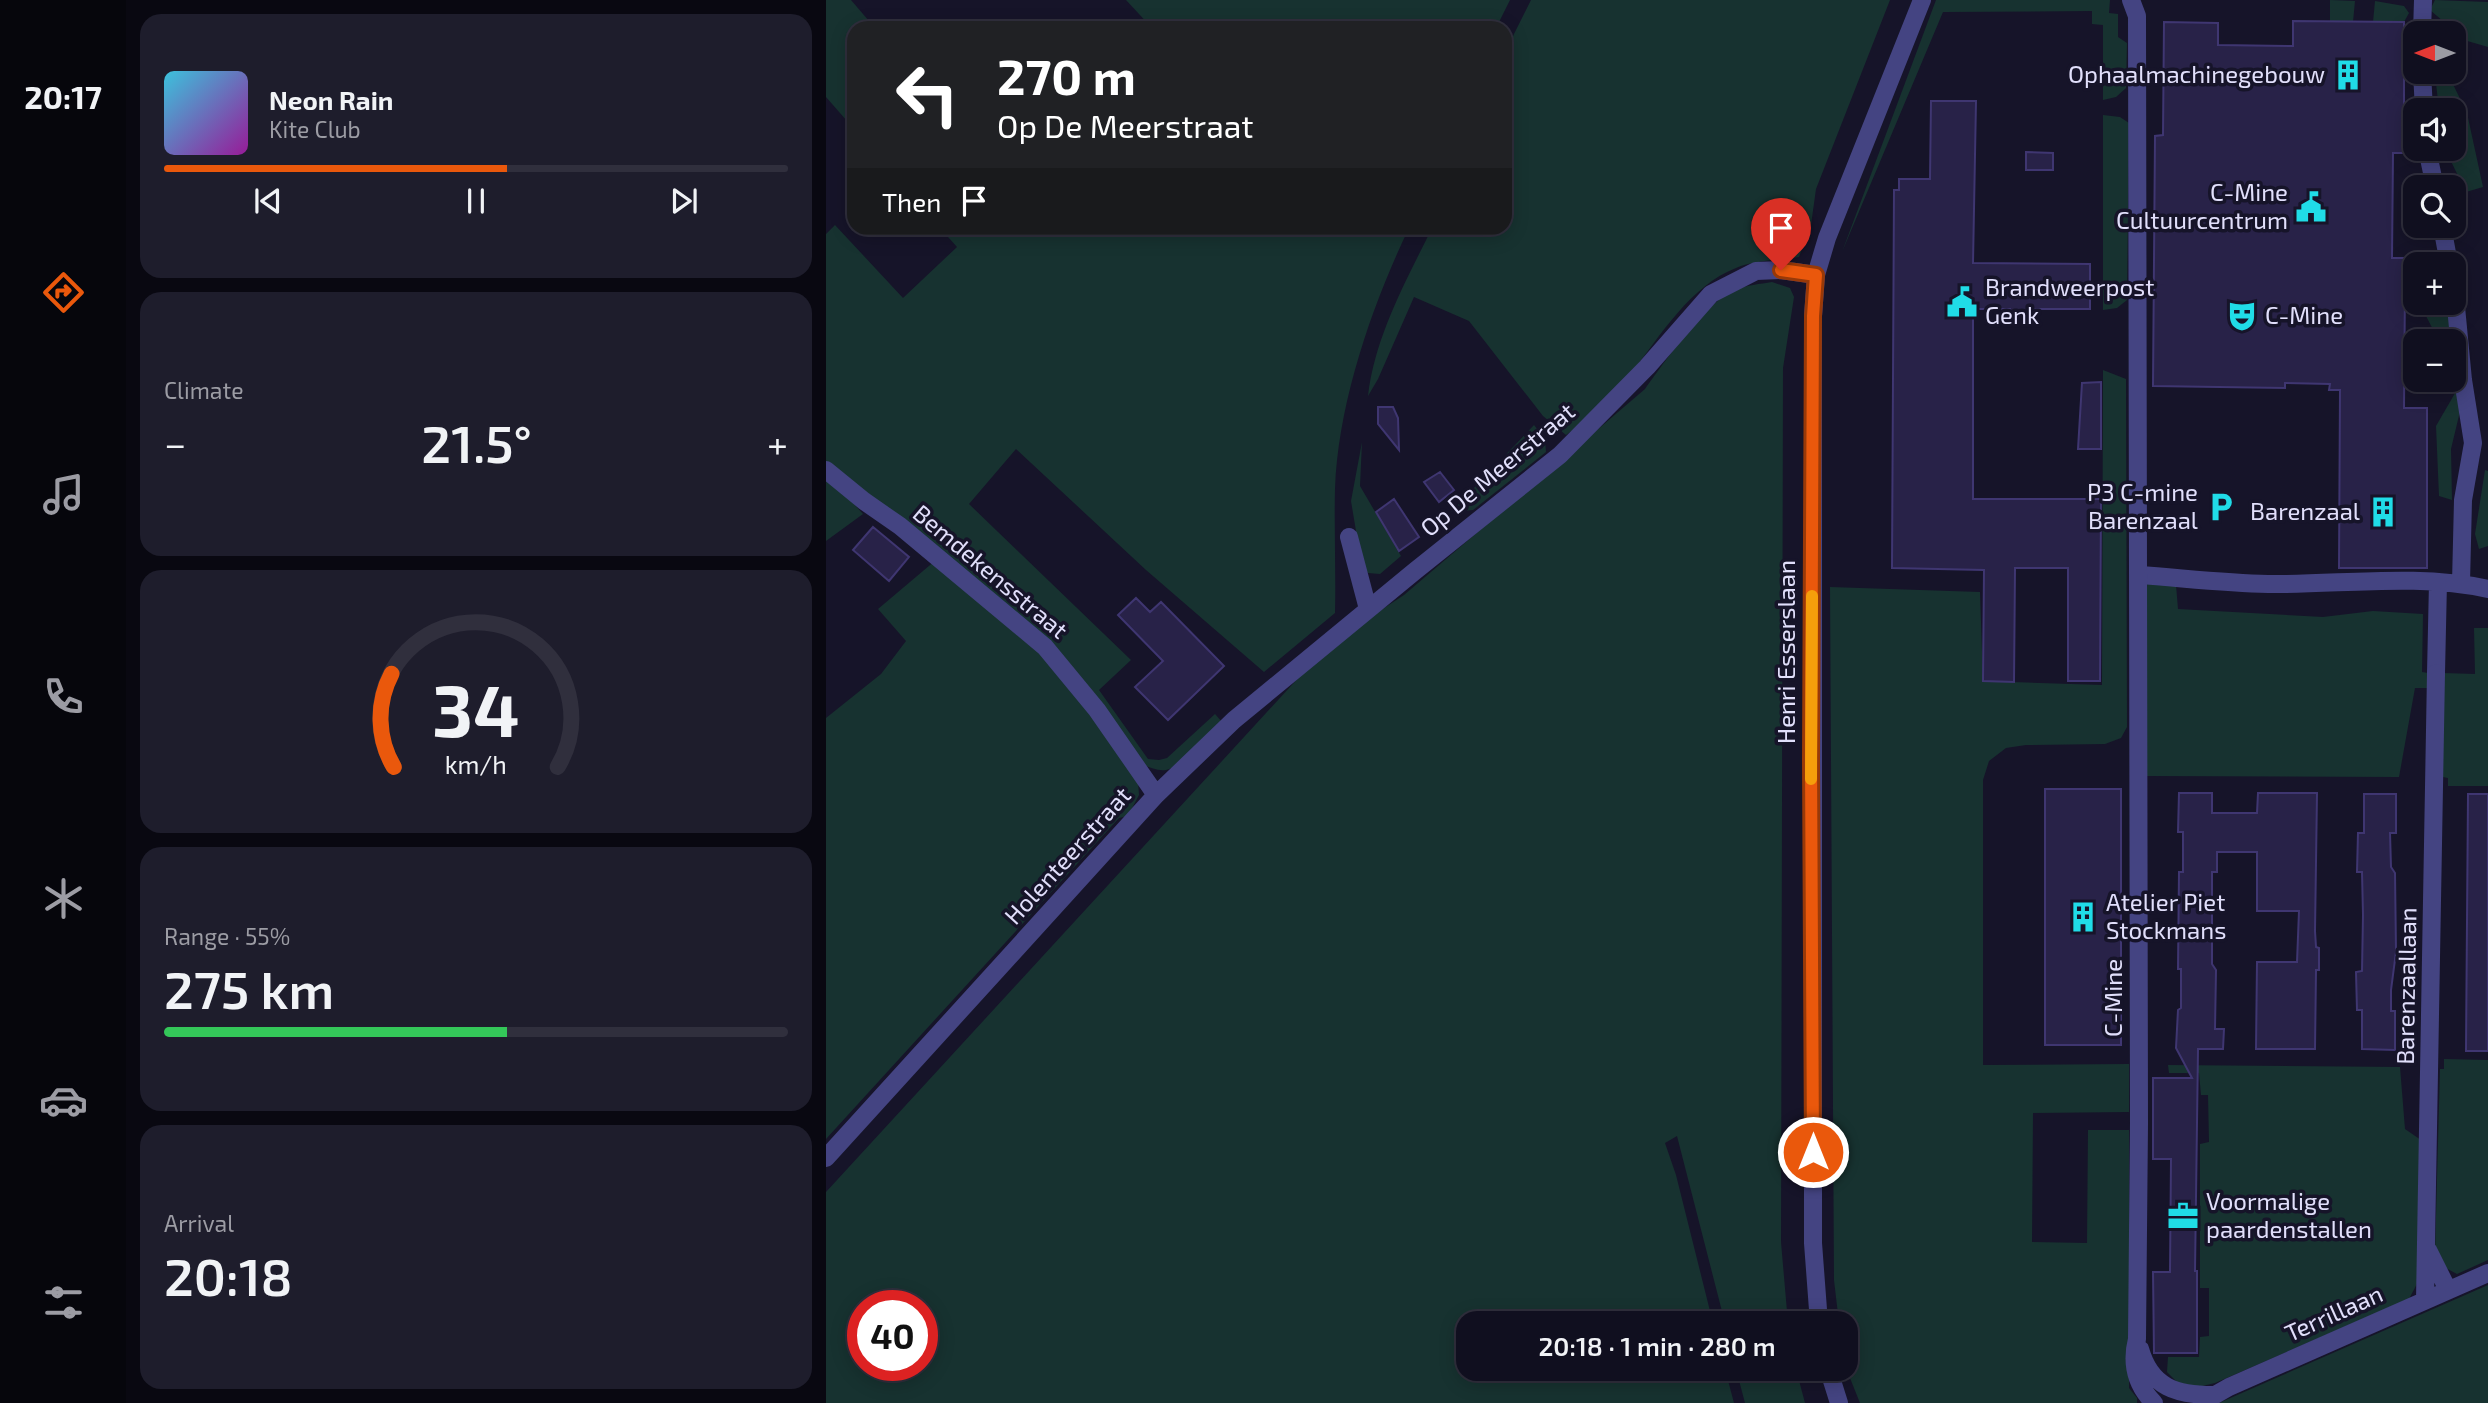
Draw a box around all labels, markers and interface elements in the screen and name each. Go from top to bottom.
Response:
north arrow [2403,21,2466,84]
map controls [2403,21,2466,392]
text: 270 m [997,46,1136,105]
icon: left [882,49,973,140]
building icon: Ophaalmachinegebouw [2331,58,2365,92]
place label: Ophaalmachinegebouw [2068,59,2325,88]
text: 20:17 [24,77,102,115]
text: Neon Rain [269,84,393,115]
button: sound [2403,98,2466,161]
text: Op De Meerstraat [997,106,1254,144]
text: Kite Club [269,115,361,143]
button: search [2403,175,2466,238]
place label: C-Mine Cultuurcentrum [2116,177,2288,234]
icon: previous [249,182,287,220]
icon: pause [457,182,495,220]
icon: next [665,182,703,220]
icon: arrive [955,182,993,220]
text: Then [882,186,941,217]
public building icon: C-Mine Cultuurcentrum [2294,190,2328,224]
pin [1751,198,1811,270]
icon: arrive [1762,209,1800,247]
button: + [2403,252,2466,315]
icon: directions [39,268,88,317]
place label: Brandweerpost Genk [1985,272,2154,329]
public building icon: Brandweerpost Genk [1945,285,1979,319]
theatre icon: C-Mine [2225,299,2259,333]
place label: C-Mine [2265,300,2343,329]
button: − [2403,329,2466,392]
text: Climate [164,376,244,404]
street label: Op De Meerstraat [1414,396,1580,542]
text: 21.5° [421,411,532,473]
text: − [164,420,186,466]
text: + [767,420,788,466]
icon: music [39,470,88,519]
place label: P3 C-mine Barenzaal [2087,477,2198,534]
parking icon: P3 C-mine Barenzaal [2204,490,2238,524]
building icon: Barenzaal [2366,495,2400,529]
place label: Barenzaal [2250,496,2360,525]
street label: Bemdekensstraat [908,498,1074,644]
street label: Henri Esserslaan [1771,560,1800,744]
text: 34 [432,665,520,753]
icon: phone [39,672,88,721]
text: km/h [445,749,507,779]
street label: Holenteerstraat [998,780,1136,930]
icon: climate [39,874,88,923]
place label: Atelier Piet Stockmans [2106,887,2226,944]
building icon: Atelier Piet Stockmans [2066,900,2100,934]
street label: Barenzaallaan [2390,907,2421,1065]
text: Range · 55% [164,922,290,950]
text: 275 km [164,957,334,1019]
street label: C-Mine [2098,959,2127,1037]
icon: car [39,1076,88,1125]
position arrow [1776,1115,1850,1189]
place label: Voormalige paardenstallen [2206,1186,2372,1243]
office icon: Voormalige paardenstallen [2166,1199,2200,1233]
text: Arrival [164,1209,234,1237]
text: 20:18 [164,1244,293,1306]
icon: filters [39,1278,88,1327]
street label: Terrillaan [2280,1278,2387,1347]
speed limit sign: 40 [847,1290,938,1381]
text: 20:18 · 1 min · 280 m [1538,1330,1776,1361]

